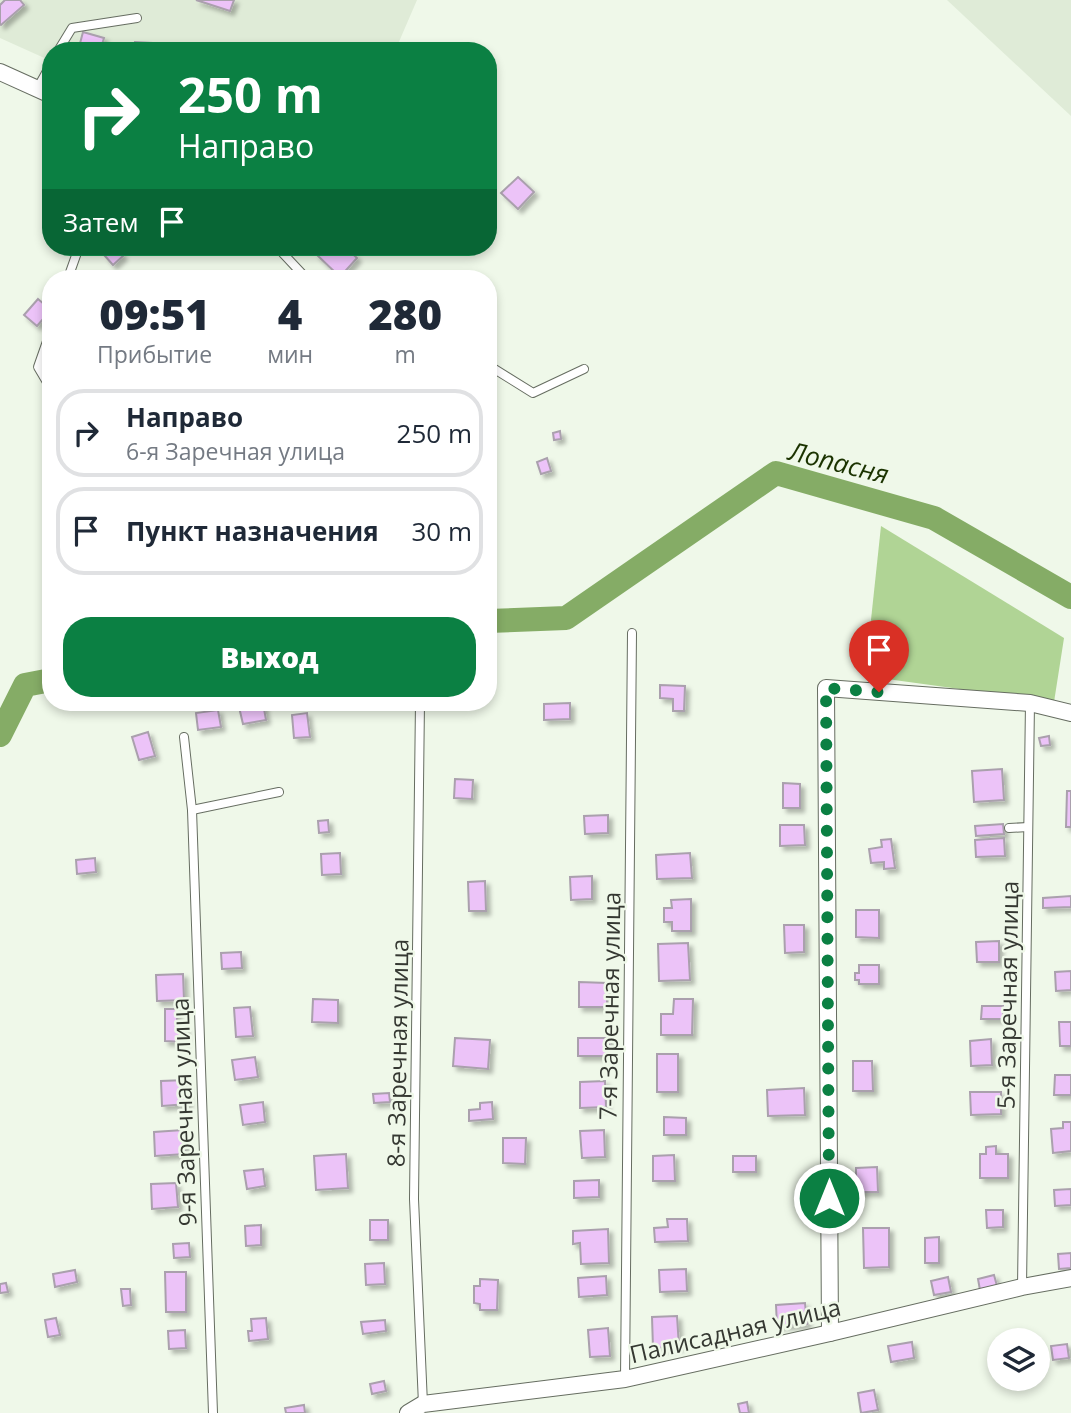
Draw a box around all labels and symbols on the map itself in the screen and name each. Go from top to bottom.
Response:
water label: Лопасня [784,432,893,492]
pin [849,620,909,692]
street label: 5-я Заречная улица [989,881,1025,1109]
street label: 7-я Заречная улица [591,892,627,1120]
street label: 8-я Заречная улица [379,939,415,1167]
street label: 9-я Заречная улица [163,997,203,1227]
position arrow [792,1161,866,1235]
street label: Палисадная улица [626,1290,844,1370]

